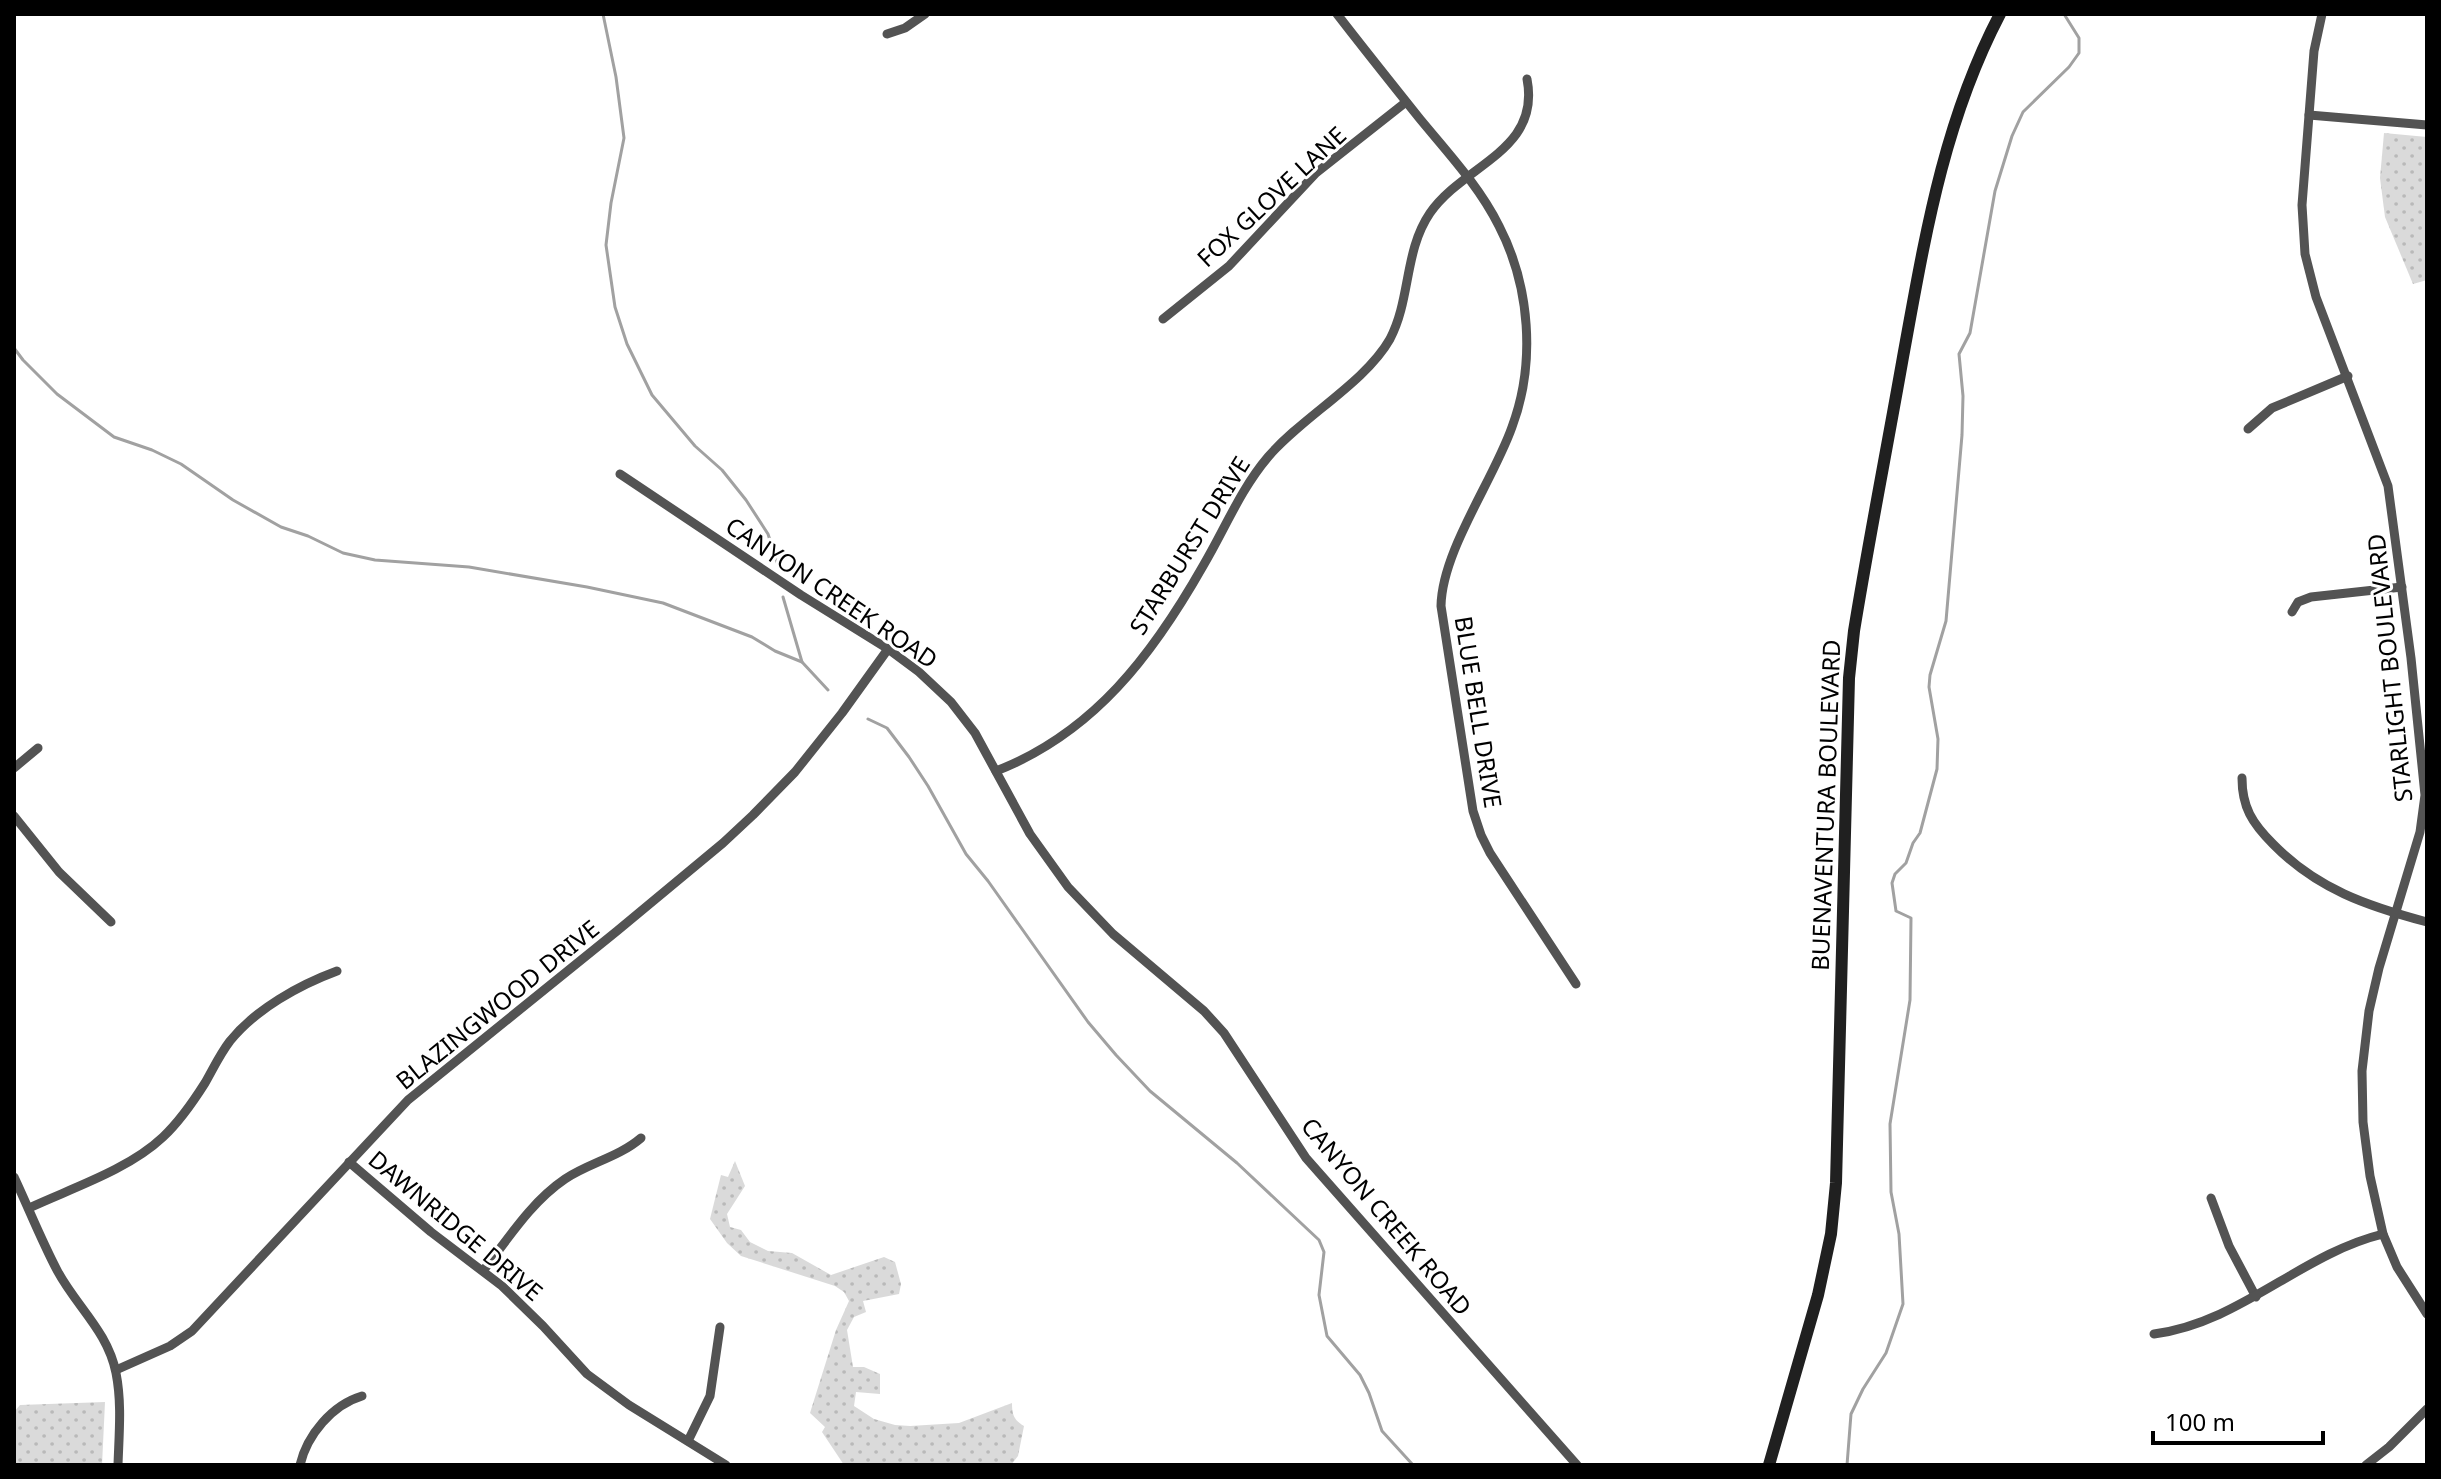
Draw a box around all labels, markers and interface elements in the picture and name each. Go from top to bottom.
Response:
street label: FOX GLOVE LANE [1189,118,1353,274]
street label: STARBURST DRIVE [1121,450,1257,640]
street label: CANYON CREEK ROAD [720,509,944,675]
street label: STARLIGHT BOULEVARD [2358,532,2420,804]
street label: BLUE BELL DRIVE [1448,614,1510,810]
street label: BUENAVENTURA BOULEVARD [1803,639,1847,971]
street label: BLAZINGWOOD DRIVE [388,912,606,1096]
street label: CANYON CREEK ROAD [1294,1110,1480,1322]
street label: DAWNRIDGE DRIVE [362,1142,550,1308]
scale bar [2153,1395,2323,1445]
text: 100 m [2165,1405,2235,1438]

